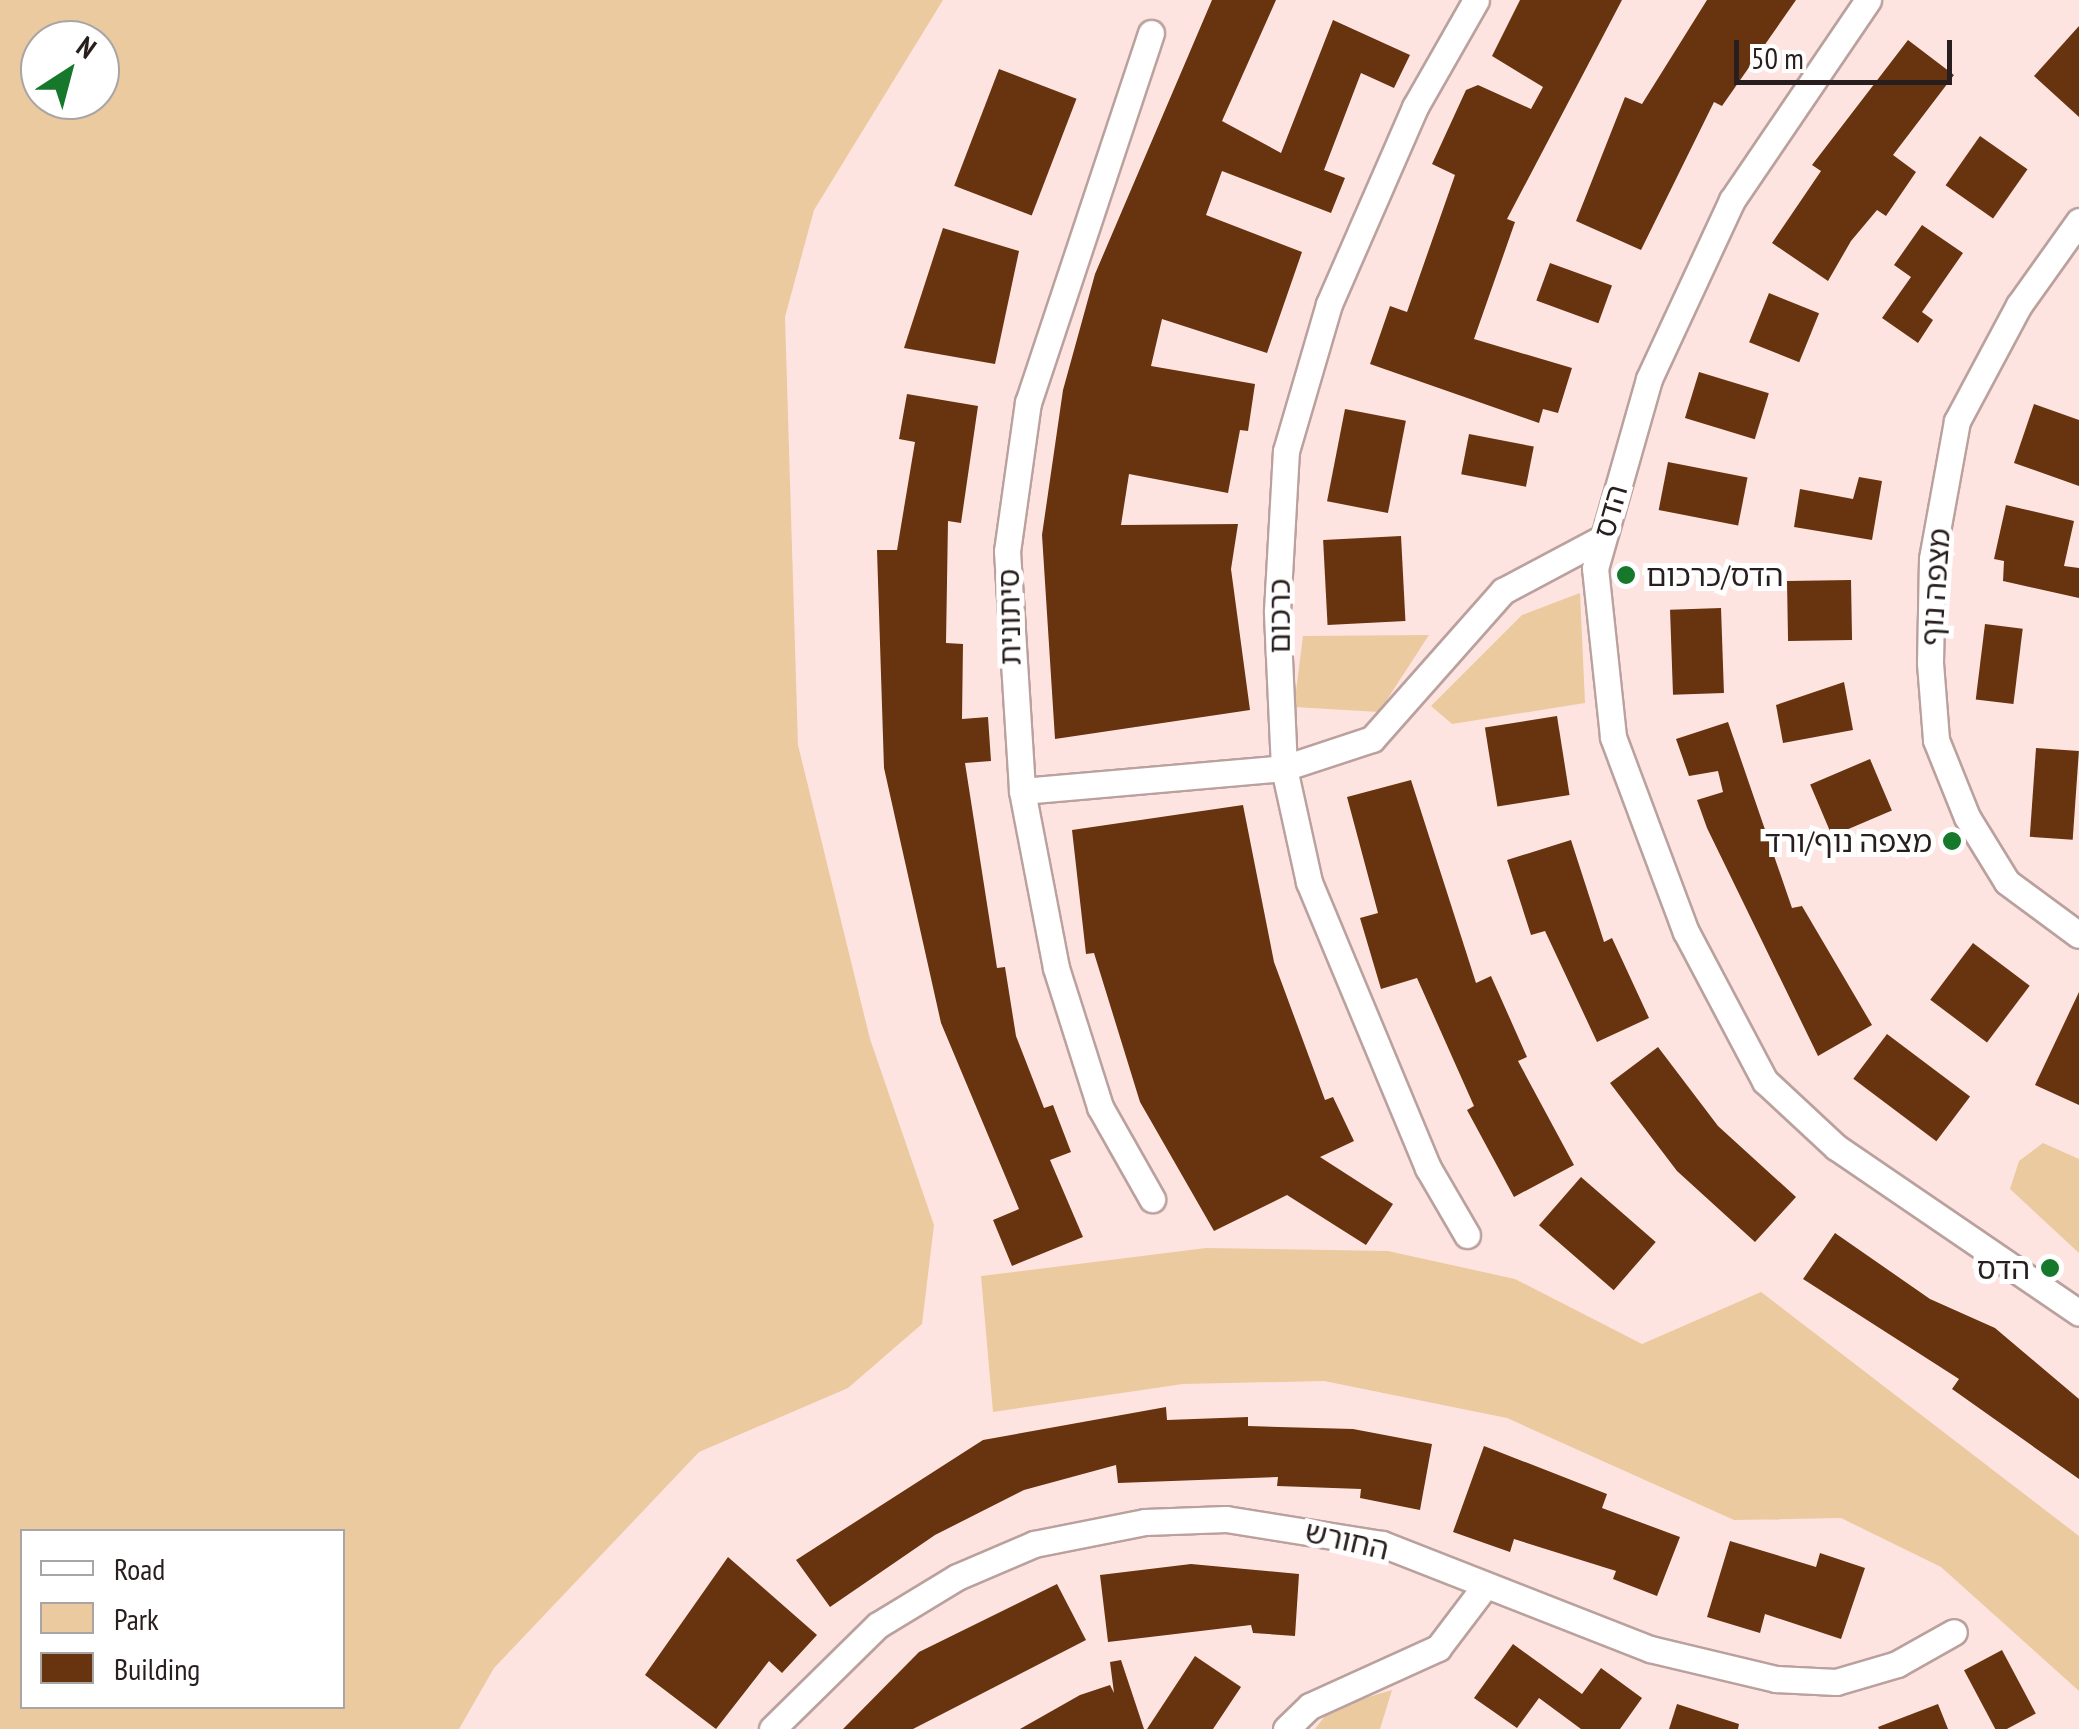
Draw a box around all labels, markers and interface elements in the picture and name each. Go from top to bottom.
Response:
north arrow [20,20,120,120]
scale bar [1739,20,1956,82]
text: N [70,28,104,66]
text: 50 m [1751,38,1804,77]
street label: הדס [1585,480,1635,542]
street label: מצפה נוף [1913,527,1957,647]
place label: הדס/כרכום [1646,557,1784,593]
marker: הדס/כרכום [1615,564,1637,586]
street label: סיתונית [990,568,1028,666]
street label: כרכום [1261,578,1297,654]
place label: מצפה נוף/ורד [1765,823,1932,859]
marker: מצפה נוף/ורד [1941,830,1963,852]
place label: הדס [1977,1250,2030,1286]
marker: הדס [2039,1257,2061,1279]
street label: החורש [1302,1513,1392,1567]
legend [20,1529,345,1709]
text: Road [114,1549,165,1588]
text: Park [114,1599,159,1638]
text: Building [114,1649,200,1688]

